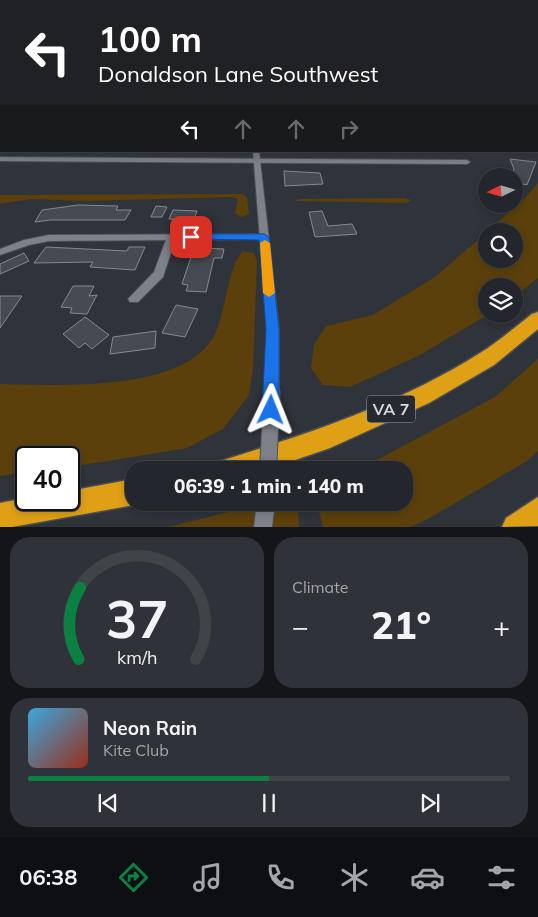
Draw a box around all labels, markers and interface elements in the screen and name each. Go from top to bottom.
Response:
text: 100 m [98,17,202,61]
icon: left [15,20,80,85]
text: Donaldson Lane Southwest [98,60,378,88]
icon: left [176,115,204,143]
icon: ahead [229,115,257,143]
icon: ahead [282,115,310,143]
icon: right [335,115,363,143]
north arrow [478,168,522,212]
map controls [478,168,523,323]
pin [170,216,212,258]
icon: arrive [177,223,205,251]
button: search [478,223,523,268]
button: layers [478,278,523,323]
position arrow [244,383,296,435]
road number: VA 7 [367,396,415,422]
speed limit sign: 40 [15,446,80,511]
text: 06:39 · 1 min · 140 m [174,474,364,498]
text: Climate [292,577,348,597]
text: 37 [106,586,168,651]
text: 21° [371,601,431,649]
text: − [292,609,309,644]
text: + [493,609,510,644]
text: km/h [117,646,157,668]
text: Neon Rain [103,716,197,740]
text: Kite Club [103,740,169,760]
icon: previous [94,789,122,817]
icon: pause [255,789,283,817]
icon: next [416,789,444,817]
icon: directions [116,860,151,895]
icon: music [190,860,225,895]
icon: phone [263,860,298,895]
icon: climate [337,860,372,895]
icon: car [410,860,445,895]
icon: filters [484,860,519,895]
text: 06:38 [19,863,78,891]

